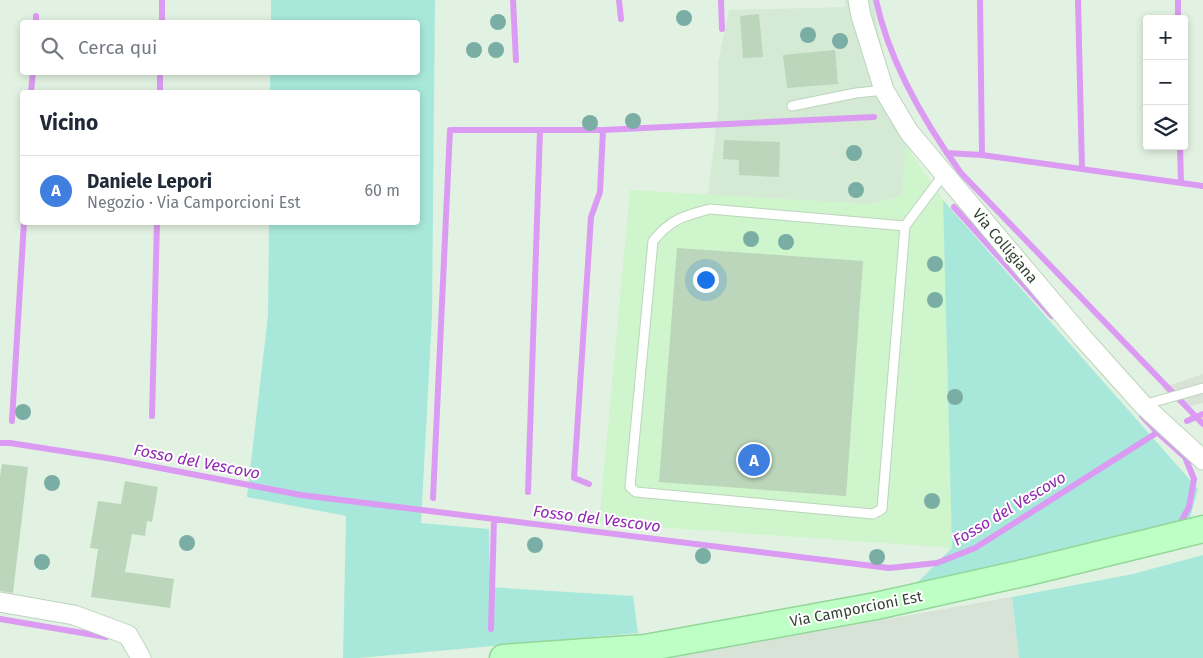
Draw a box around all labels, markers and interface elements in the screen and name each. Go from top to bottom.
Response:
map controls [1143,15,1188,150]
button: + [1143,15,1188,60]
search box [20,20,420,75]
icon: search [38,34,66,62]
text: Cerca qui [78,36,157,59]
button: − [1143,60,1188,105]
button: layers [1143,105,1188,150]
text: Vicino [40,110,98,136]
text: Daniele Lepori [87,170,212,193]
text: A [51,181,61,200]
text: 60 m [365,181,400,200]
text: Negozio · Via Camporcioni Est [87,193,301,212]
street label: Via Colligiana [969,205,1041,287]
your location [693,267,719,293]
water label: Fosso del Vescovo [132,440,262,483]
pin: A [738,441,770,479]
water label: Fosso del Vescovo [949,467,1069,550]
water label: Fosso del Vescovo [532,501,662,536]
street label: Via Camporcioni Est [788,587,924,631]

